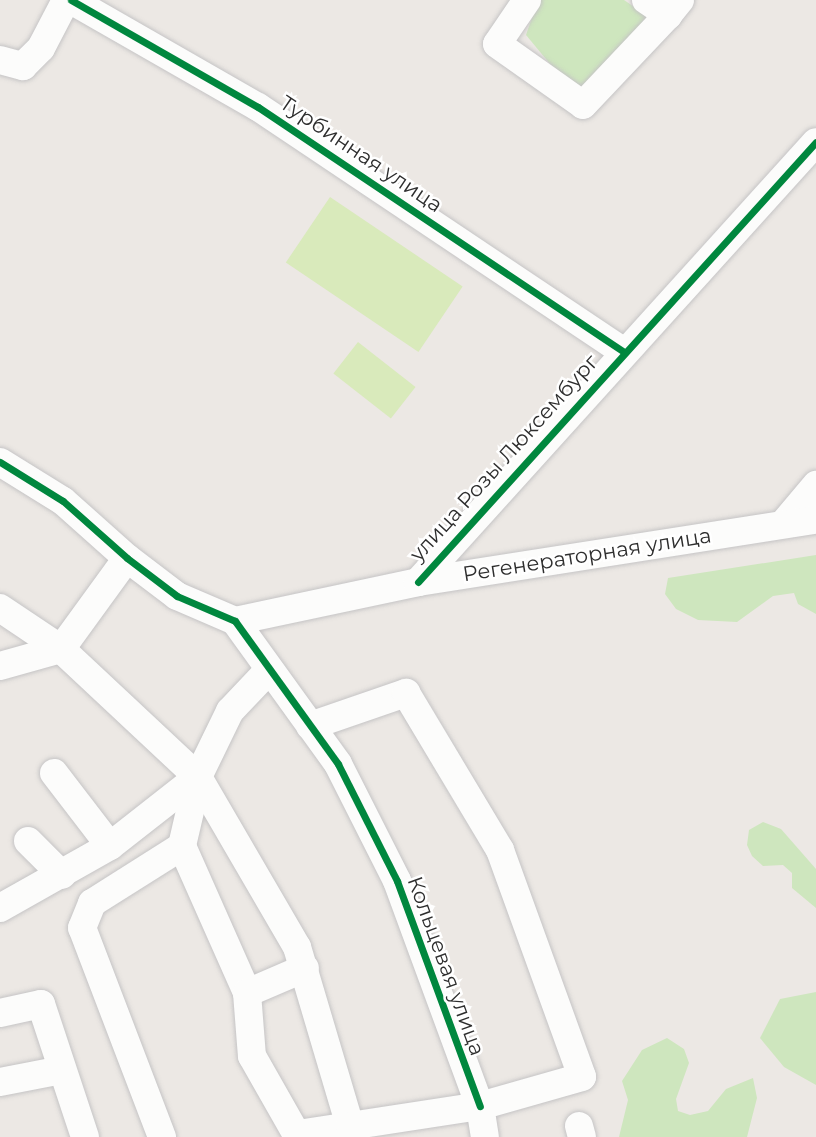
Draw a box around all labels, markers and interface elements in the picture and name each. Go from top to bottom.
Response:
street label: Турбинная улица [275,90,447,218]
street label: улица Розы Люксембург [404,349,604,567]
street label: Регенераторная улица [461,523,713,587]
street label: Кольцевая улица [402,873,490,1059]

